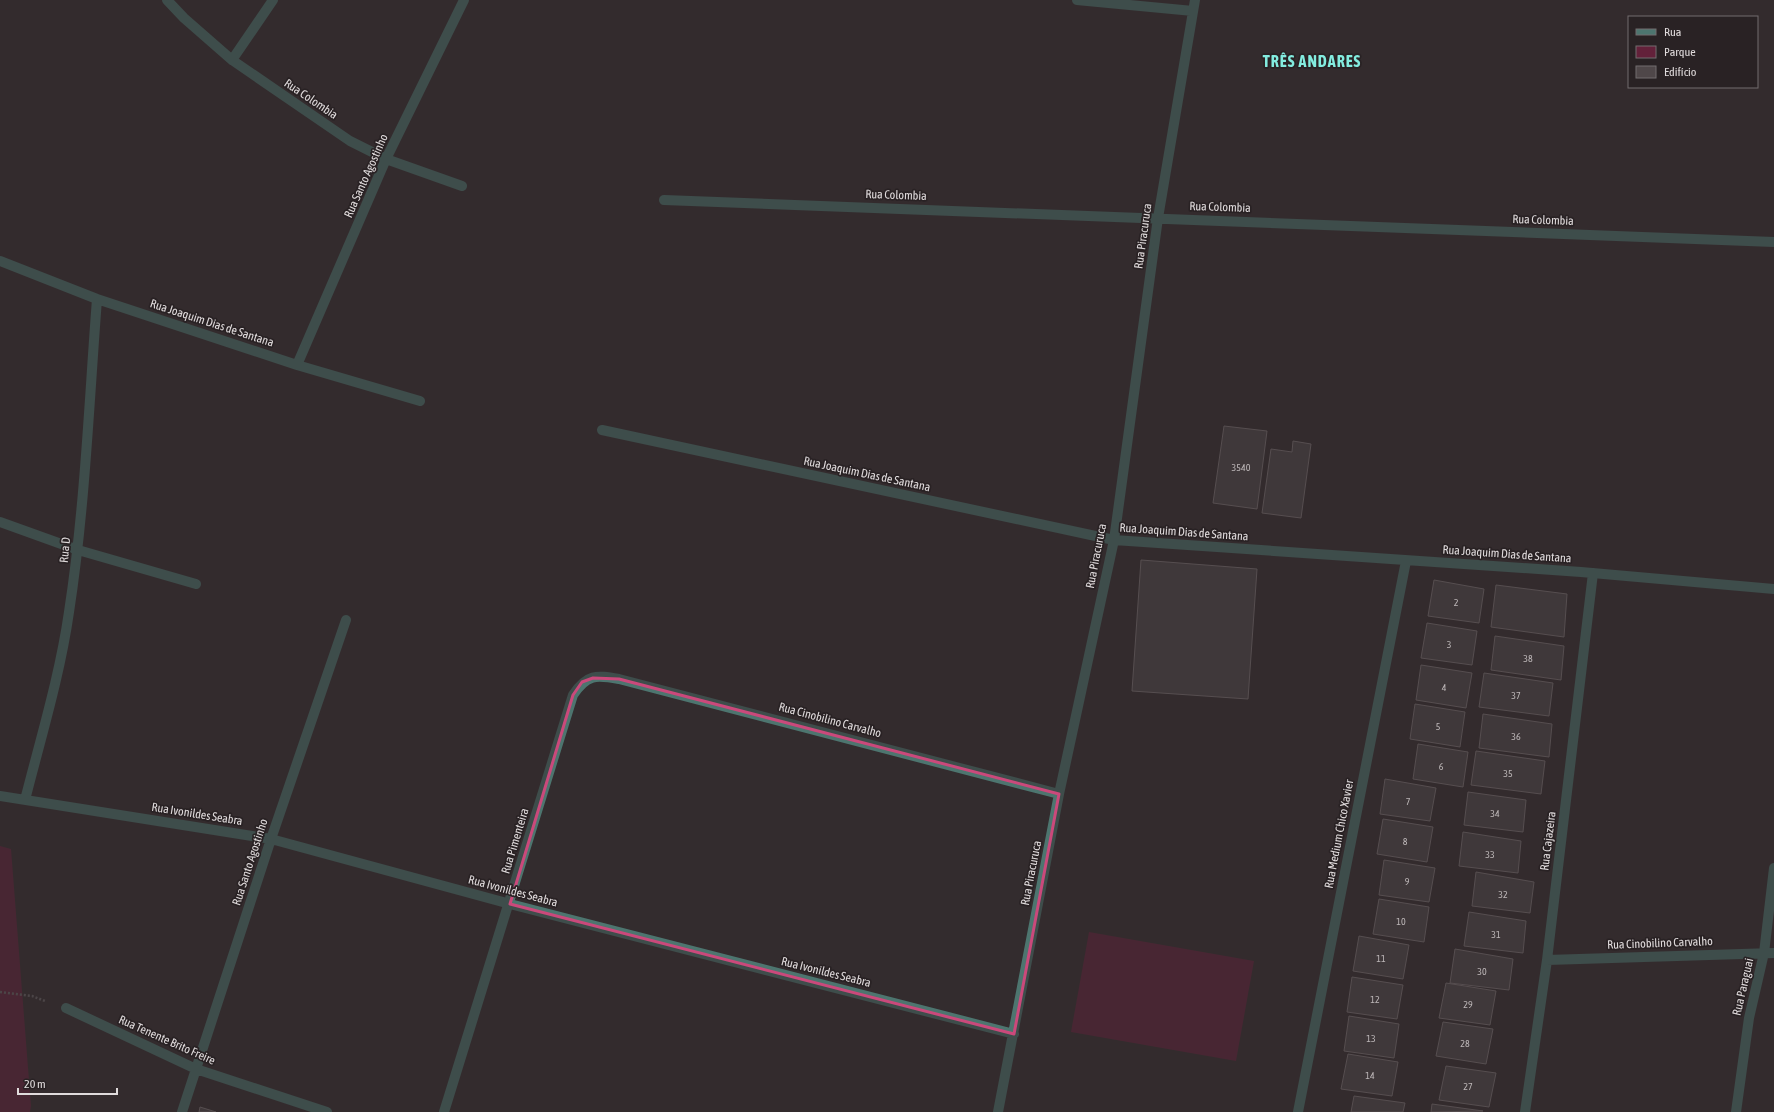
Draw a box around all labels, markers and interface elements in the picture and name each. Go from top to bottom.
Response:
legend [1628,16,1758,88]
text: Rua [1664,25,1681,39]
text: Parque [1664,45,1696,59]
district label: TRÊS ANDARES [1263,52,1361,70]
text: Edifício [1664,65,1697,79]
street label: Rua Colombia [282,76,340,122]
street label: Rua Santo Agostinho [341,132,391,220]
street label: Rua Colombia [865,187,927,203]
street label: Rua Colombia [1189,199,1251,215]
street label: Rua Piracuruca [1131,202,1155,270]
street label: Rua Colombia [1512,212,1574,228]
street label: Rua Joaquim Dias de Santana [148,296,276,350]
street label: Rua Joaquim Dias de Santana [802,454,932,494]
house number: 3540 [1232,462,1251,473]
street label: Rua Joaquim Dias de Santana [1119,521,1249,543]
street label: Rua Piracuruca [1083,522,1109,590]
street label: Rua D [57,536,73,564]
street label: Rua Joaquim Dias de Santana [1442,543,1572,565]
house number: 2 [1454,597,1459,608]
house number: 3 [1447,639,1452,650]
house number: 38 [1523,653,1533,664]
house number: 4 [1442,682,1447,693]
house number: 37 [1511,690,1521,701]
street label: Rua Cinobilino Carvalho [777,700,883,741]
house number: 5 [1436,721,1441,732]
house number: 36 [1511,731,1521,742]
house number: 6 [1439,761,1444,772]
house number: 35 [1503,768,1513,779]
street label: Rua Medium Chico Xavier [1322,778,1356,890]
house number: 7 [1406,796,1411,807]
street label: Rua Ivonildes Seabra [151,800,243,828]
street label: Rua Pimenteira [498,807,532,875]
house number: 34 [1490,808,1500,819]
street label: Rua Cajazeira [1537,811,1559,871]
street label: Rua Santo Agostinho [229,817,271,907]
house number: 8 [1403,836,1408,847]
street label: Rua Piracuruca [1018,839,1044,907]
house number: 33 [1485,849,1495,860]
street label: Rua Ivonildes Seabra [467,872,559,910]
house number: 9 [1405,876,1410,887]
house number: 32 [1498,889,1508,900]
house number: 10 [1396,916,1406,927]
house number: 31 [1491,929,1501,940]
street label: Rua Cinobilino Carvalho [1607,934,1713,952]
house number: 11 [1376,953,1386,964]
street label: Rua Ivonildes Seabra [780,954,872,990]
street label: Rua Paraguai [1730,957,1756,1017]
house number: 30 [1477,966,1487,977]
house number: 12 [1370,994,1380,1005]
house number: 29 [1463,999,1473,1010]
street label: Rua Tenente Brito Freire [116,1012,218,1068]
house number: 13 [1366,1033,1376,1044]
house number: 28 [1460,1038,1470,1049]
scale bar [18,1070,117,1096]
house number: 14 [1365,1070,1375,1081]
text: 20 m [24,1077,46,1091]
house number: 27 [1463,1081,1473,1092]

